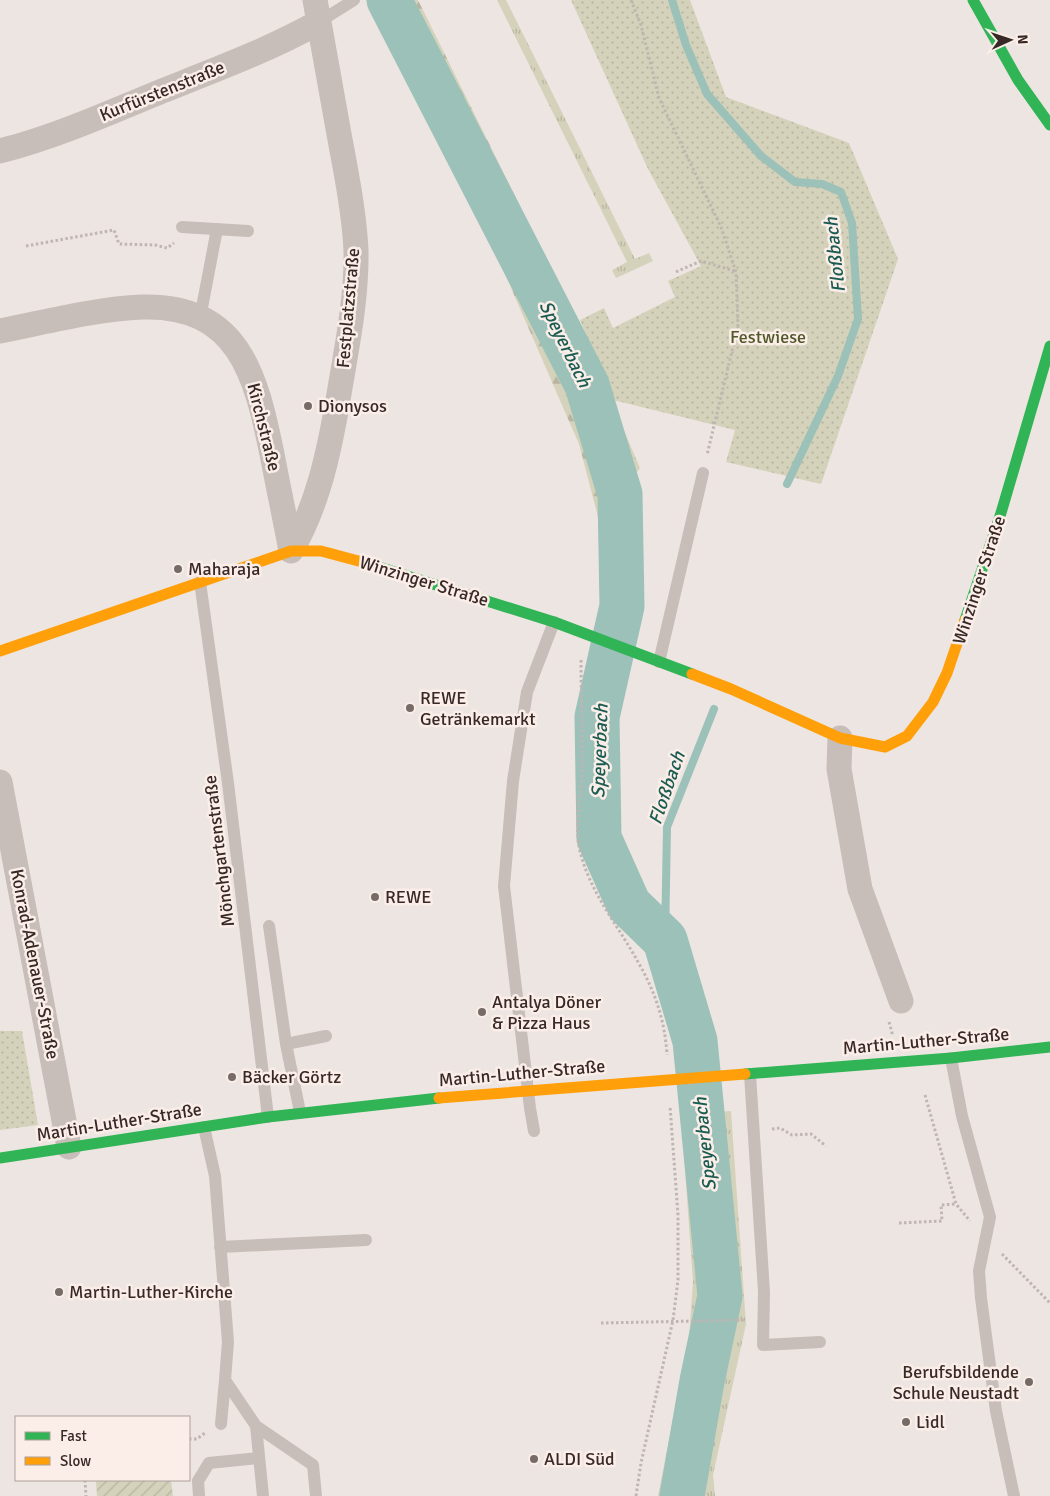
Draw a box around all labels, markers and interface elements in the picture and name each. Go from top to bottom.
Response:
north arrow [985,15,1035,65]
text: N [1014,34,1031,45]
street label: Kurfürstenstraße [96,56,228,126]
water label: Floßbach [819,215,851,294]
street label: Festplatzstraße [332,247,364,369]
water label: Speyerbach [534,297,597,392]
park label: Festwiese [730,326,806,348]
street label: Kirchstraße [242,381,286,473]
place label: Dionysos [318,395,387,417]
marker: Dionysos [302,400,314,412]
street label: Winzinger Straße [948,513,1010,647]
street label: Winzinger Straße [357,551,491,611]
place label: Maharaja [188,558,260,580]
marker: Maharaja [172,563,184,575]
place label: REWE Getränkemarkt [420,687,535,730]
marker: REWE Getränkemarkt [404,702,416,714]
water label: Speyerbach [586,703,614,798]
water label: Floßbach [643,748,691,828]
street label: Mönchgartenstraße [199,774,239,928]
street label: Konrad-Adenauer-Straße [6,867,64,1061]
place label: REWE [385,886,432,908]
marker: REWE [369,891,381,903]
place label: Antalya Döner & Pizza Haus [492,991,601,1034]
marker: Antalya Döner & Pizza Haus [476,1006,488,1018]
street label: Martin-Luther-Straße [842,1023,1010,1059]
street label: Martin-Luther-Straße [438,1055,606,1091]
place label: Bäcker Görtz [242,1066,341,1088]
marker: Bäcker Görtz [226,1071,238,1083]
water label: Speyerbach [688,1095,722,1192]
street label: Martin-Luther-Straße [35,1098,203,1146]
place label: Martin-Luther-Kirche [69,1281,233,1303]
marker: Martin-Luther-Kirche [53,1286,65,1298]
place label: Berufsbildende Schule Neustadt [893,1361,1019,1404]
marker: Berufsbildende Schule Neustadt [1023,1376,1035,1388]
place label: Lidl [916,1411,945,1433]
legend [15,1416,190,1481]
marker: Lidl [900,1416,912,1428]
text: Fast [60,1427,87,1445]
place label: ALDI Süd [544,1448,615,1470]
text: Slow [60,1452,91,1470]
marker: ALDI Süd [528,1453,540,1465]

